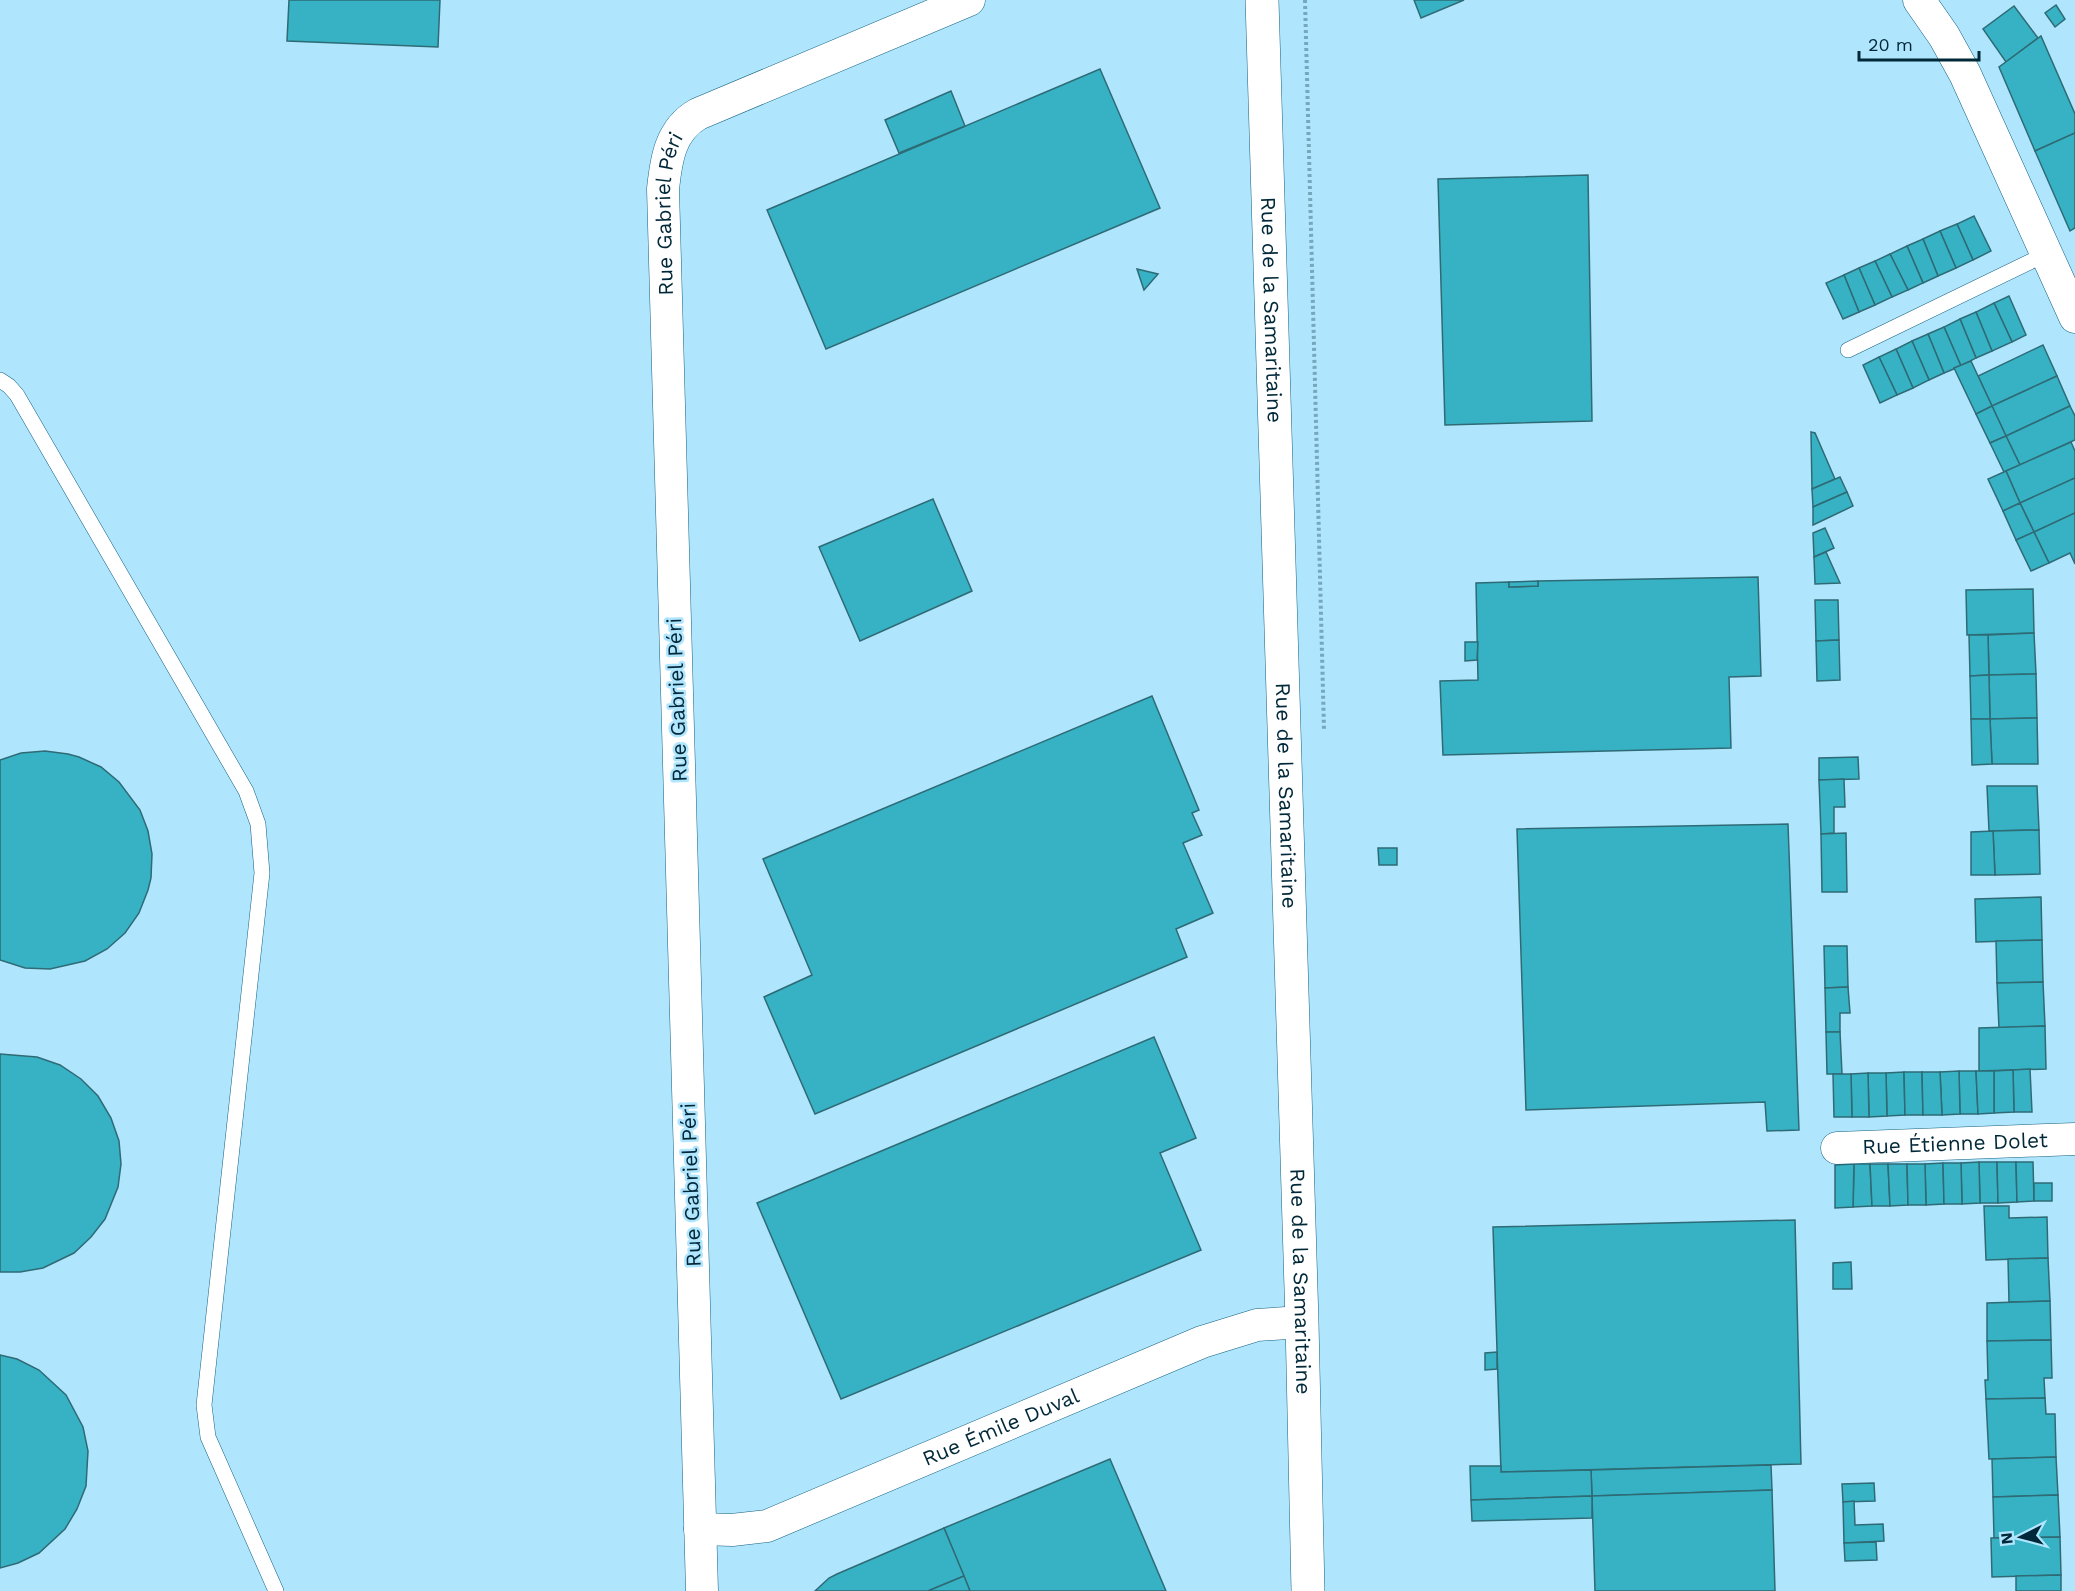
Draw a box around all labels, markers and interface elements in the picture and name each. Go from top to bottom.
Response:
scale bar [1859,24,1979,62]
text: 20 m [1868,34,1913,55]
street label: Rue Gabriel Péri [650,127,688,296]
street label: Rue de la Samaritaine [1256,196,1288,423]
street label: Rue Gabriel Péri [661,618,692,783]
street label: Rue de la Samaritaine [1271,682,1302,909]
street label: Rue Gabriel Péri [675,1103,706,1268]
street label: Rue Étienne Dolet [1862,1127,2048,1159]
street label: Rue de la Samaritaine [1285,1168,1317,1395]
street label: Rue Émile Duval [918,1382,1083,1471]
north arrow [1991,1507,2051,1567]
text: N [1997,1532,2017,1545]

